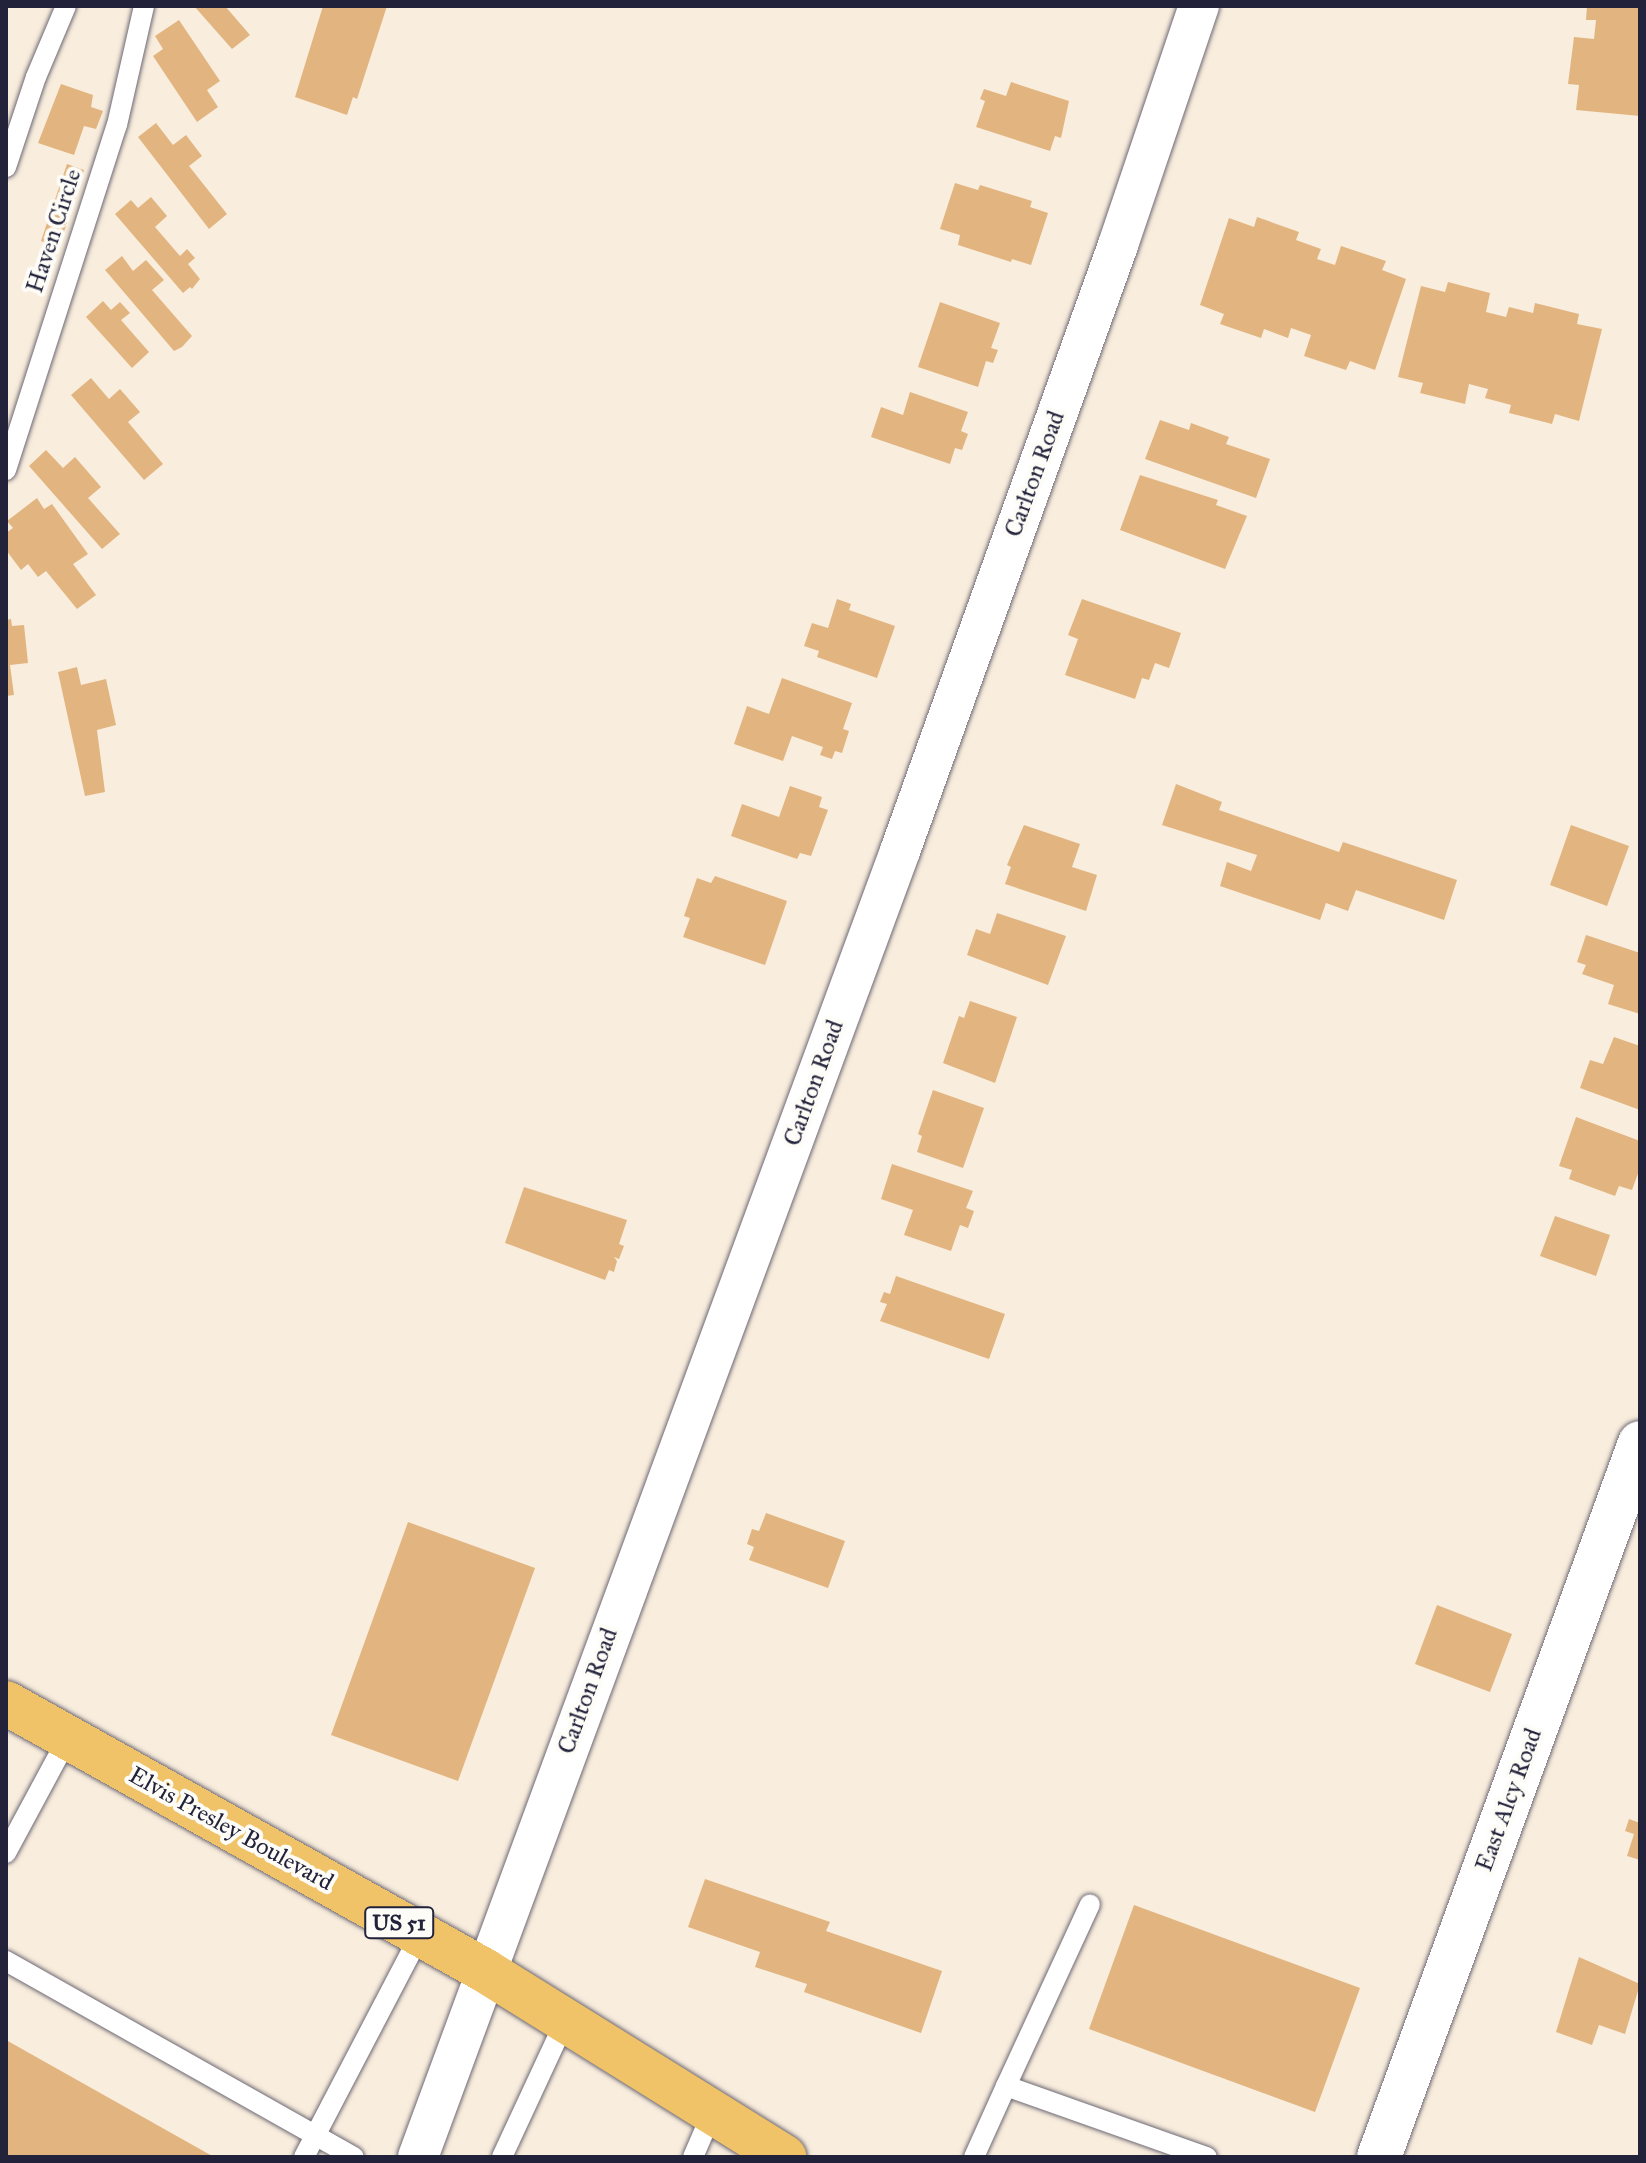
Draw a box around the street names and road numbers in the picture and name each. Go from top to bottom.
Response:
street label: Haven Circle [20,165,88,297]
street label: Carlton Road [999,407,1071,541]
street label: Carlton Road [778,1016,850,1150]
street label: Carlton Road [552,1624,624,1758]
street label: East Alcy Road [1470,1725,1548,1875]
street label: Elvis Presley Boulevard [124,1761,338,1897]
road number: US 51 [363,1905,435,1941]

